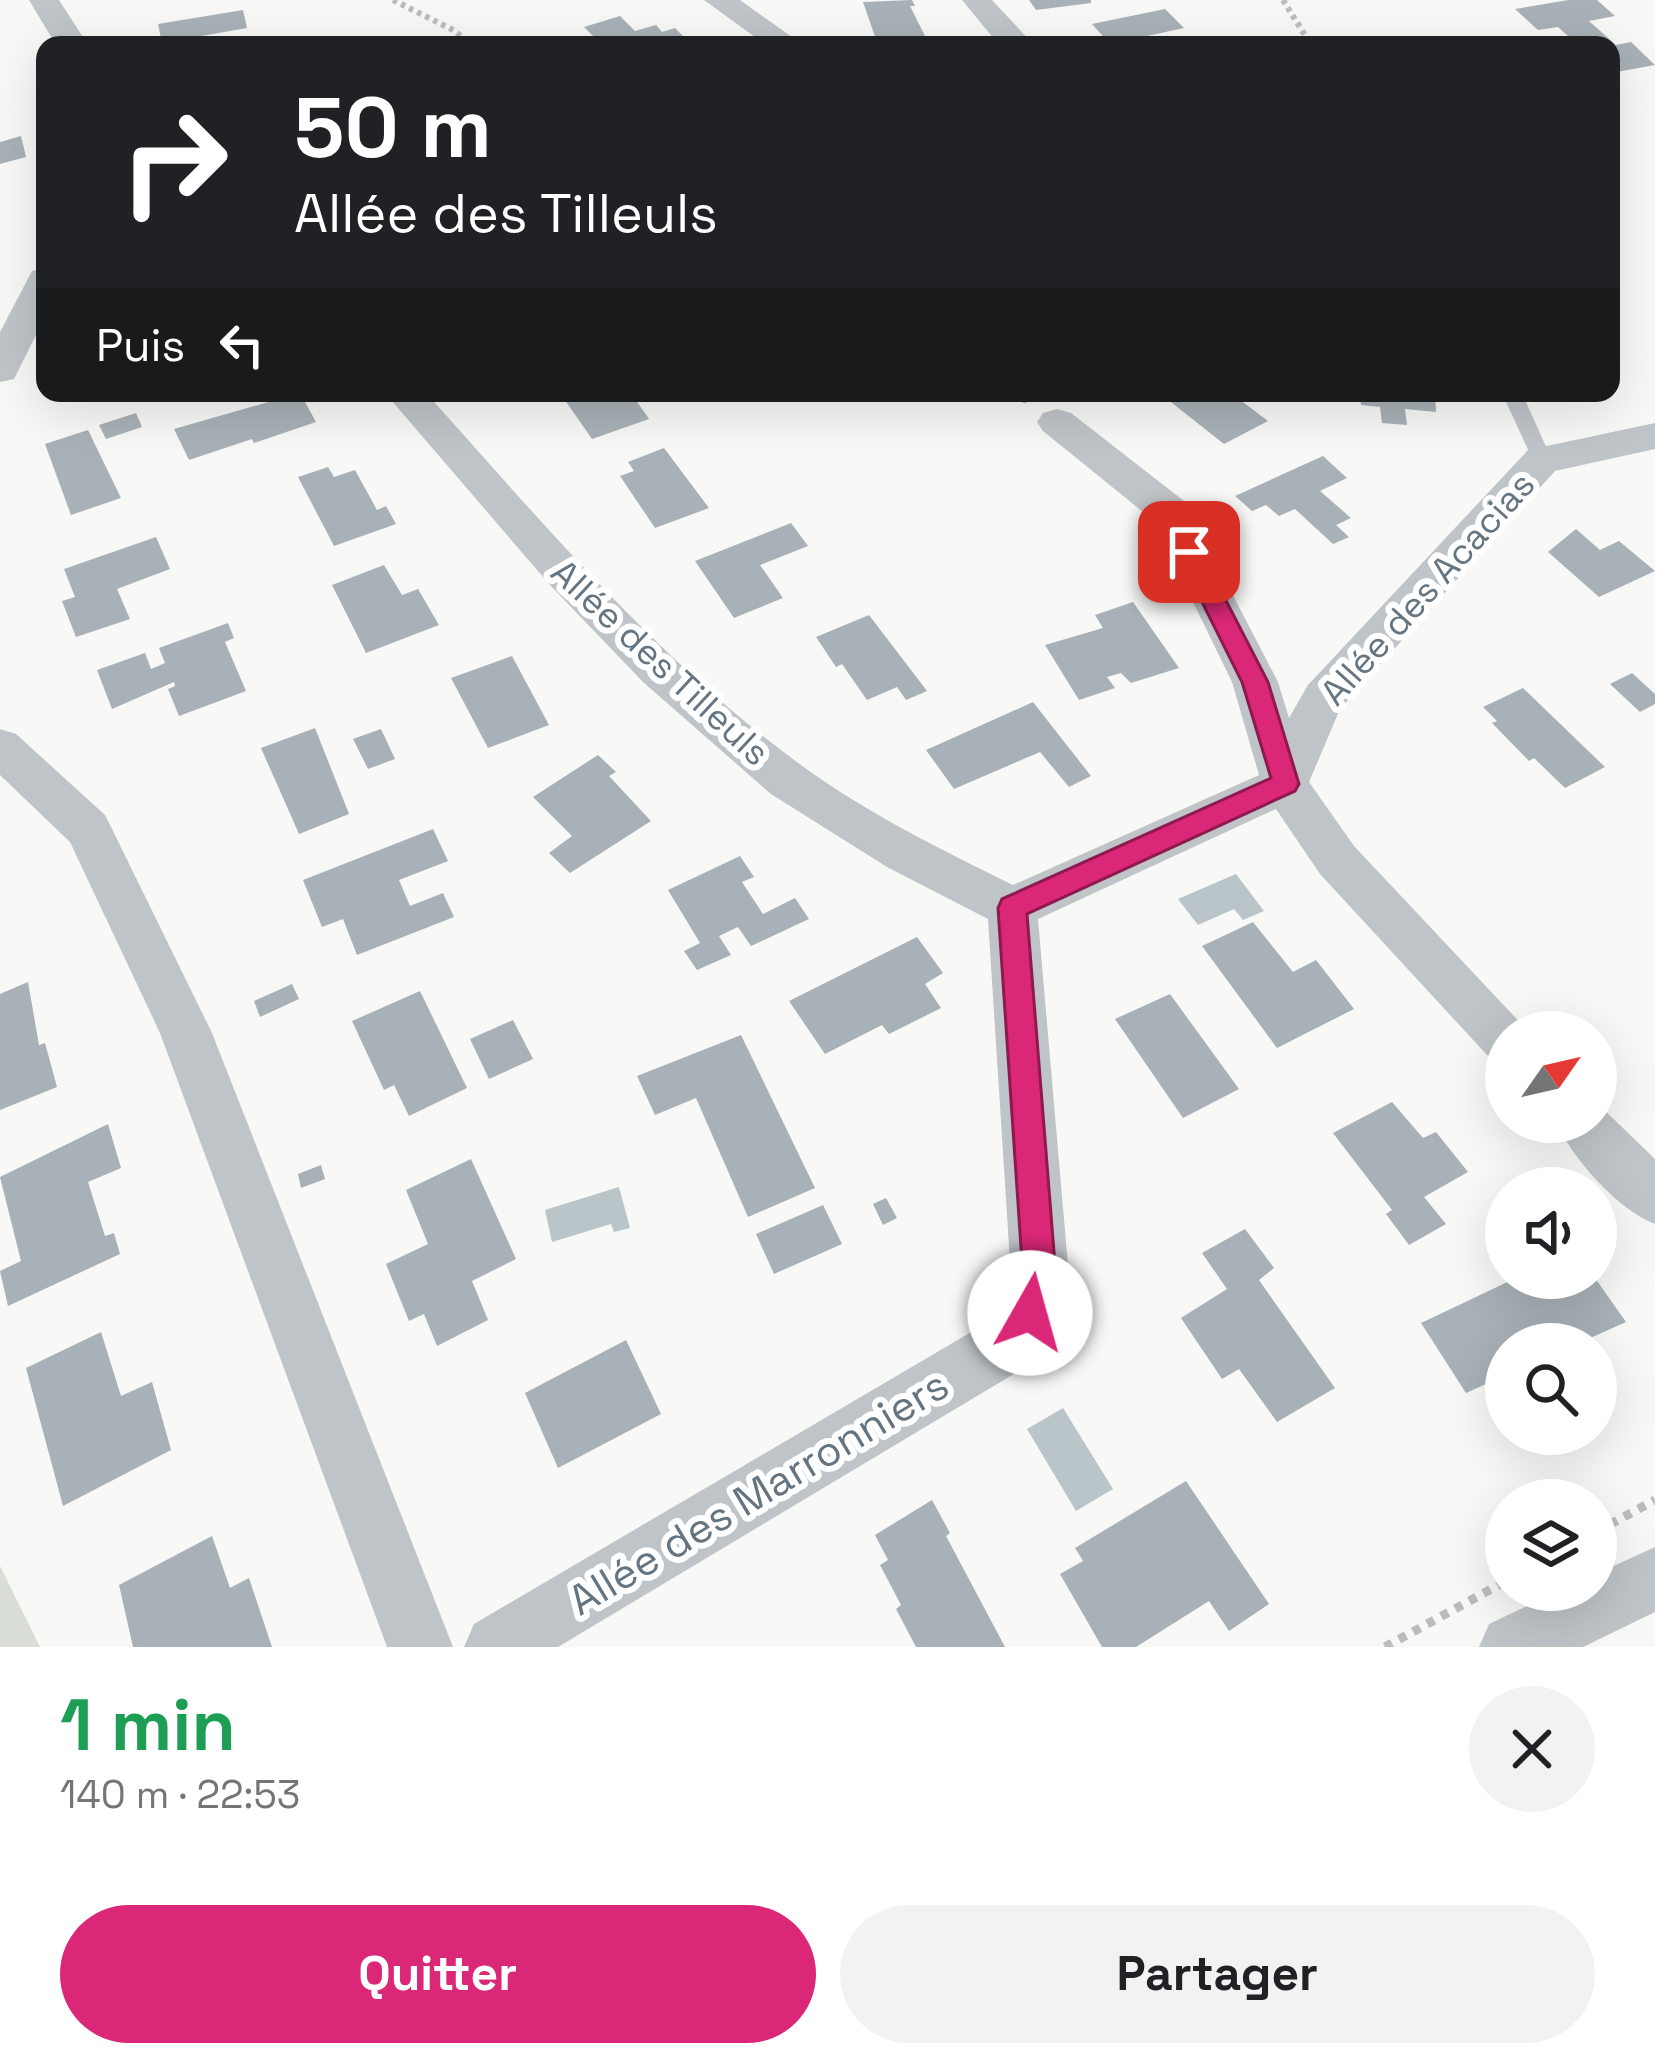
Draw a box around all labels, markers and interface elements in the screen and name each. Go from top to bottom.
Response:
text: 50 m [294,74,492,182]
icon: right [96,84,252,240]
text: Allée des Tilleuls [294,179,718,248]
icon: left [209,312,275,378]
text: Puis [96,317,185,374]
street label: Allée des Acacias [1311,462,1545,715]
pin [1138,501,1240,603]
icon: arrive [1156,519,1222,585]
street label: Allée des Tilleuls [541,550,779,776]
north arrow [1485,1011,1617,1143]
map controls [1485,1011,1617,1611]
button: sound [1485,1167,1617,1299]
position arrow [967,1250,1093,1376]
button: search [1485,1323,1617,1455]
street label: Allée des Marronniers [559,1358,958,1627]
button: layers [1485,1479,1617,1611]
text: 1 min [60,1679,236,1771]
button: close [1469,1686,1595,1812]
text: 140 m · 22:53 [60,1770,300,1819]
button: Quitter [60,1905,816,2043]
button: Partager [840,1905,1595,2043]

